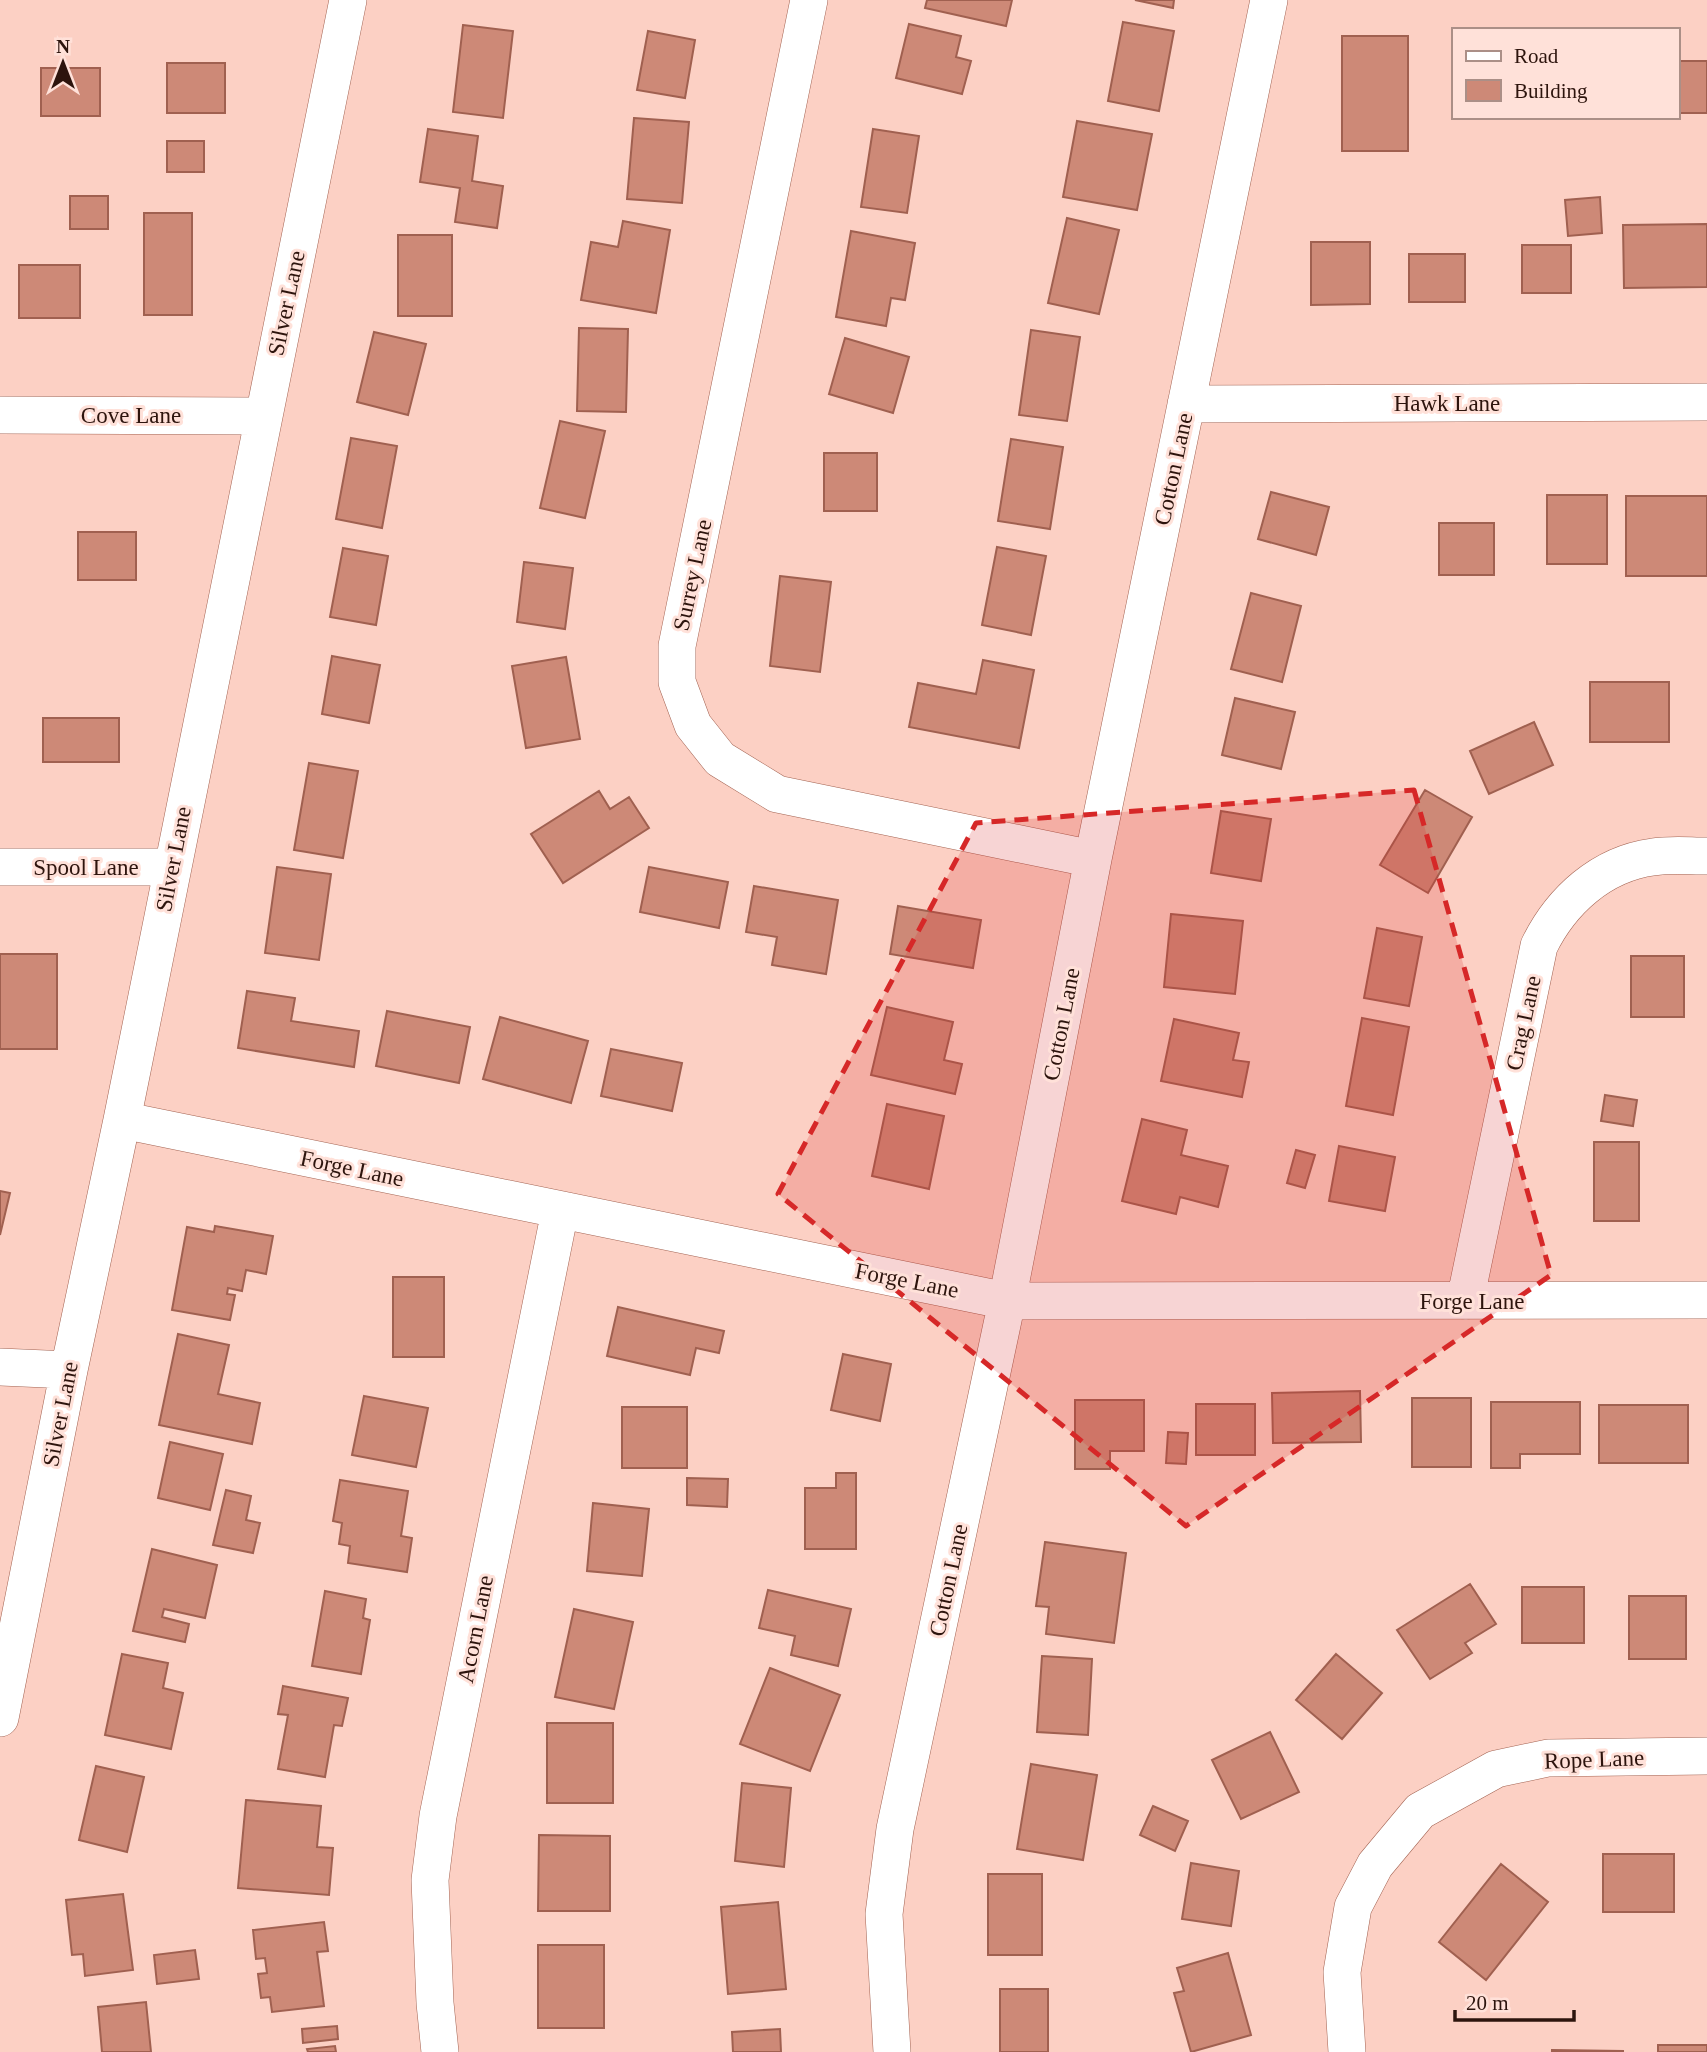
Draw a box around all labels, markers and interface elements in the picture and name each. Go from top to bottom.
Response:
north arrow [28,28,98,98]
legend [1452,28,1679,119]
text: N [56,36,70,57]
text: Road [1514,44,1559,68]
text: Building [1514,79,1588,103]
street label: Silver Lane [263,248,310,358]
street label: Hawk Lane [1394,391,1500,416]
street label: Cove Lane [81,403,181,428]
street label: Cotton Lane [1149,411,1198,528]
street label: Surrey Lane [669,517,716,633]
street label: Silver Lane [151,804,196,914]
street label: Spool Lane [33,855,139,880]
street label: Cotton Lane [1038,966,1085,1083]
street label: Crag Lane [1501,973,1546,1073]
street label: Forge Lane [298,1145,406,1192]
street label: Forge Lane [853,1258,961,1303]
street label: Forge Lane [1420,1289,1524,1314]
street label: Silver Lane [38,1359,83,1469]
street label: Cotton Lane [924,1522,973,1639]
street label: Acorn Lane [453,1573,498,1685]
street label: Rope Lane [1543,1745,1645,1774]
scale bar [1455,1979,1574,2023]
text: 20 m [1466,1991,1509,2015]

